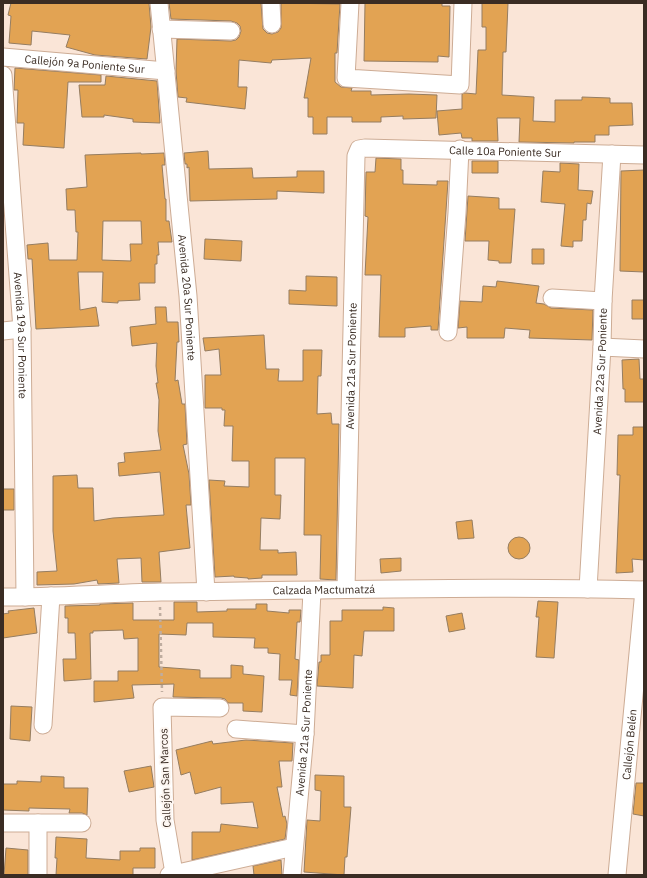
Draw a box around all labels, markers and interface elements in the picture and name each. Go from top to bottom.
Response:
street label: Callejón 9a Poniente Sur [24,52,145,76]
street label: Calle 10a Poniente Sur [449,143,561,160]
street label: Avenida 20a Sur Poniente [175,234,199,361]
street label: Avenida 19a Sur Poniente [11,271,30,399]
street label: Avenida 21a Sur Poniente [343,302,360,430]
street label: Avenida 22a Sur Poniente [590,308,610,435]
street label: Calzada Mactumatzá [273,582,375,597]
street label: Avenida 21a Sur Poniente [292,669,315,796]
street label: Callejón Belén [619,709,640,781]
street label: Callejón San Marcos [156,728,174,828]

